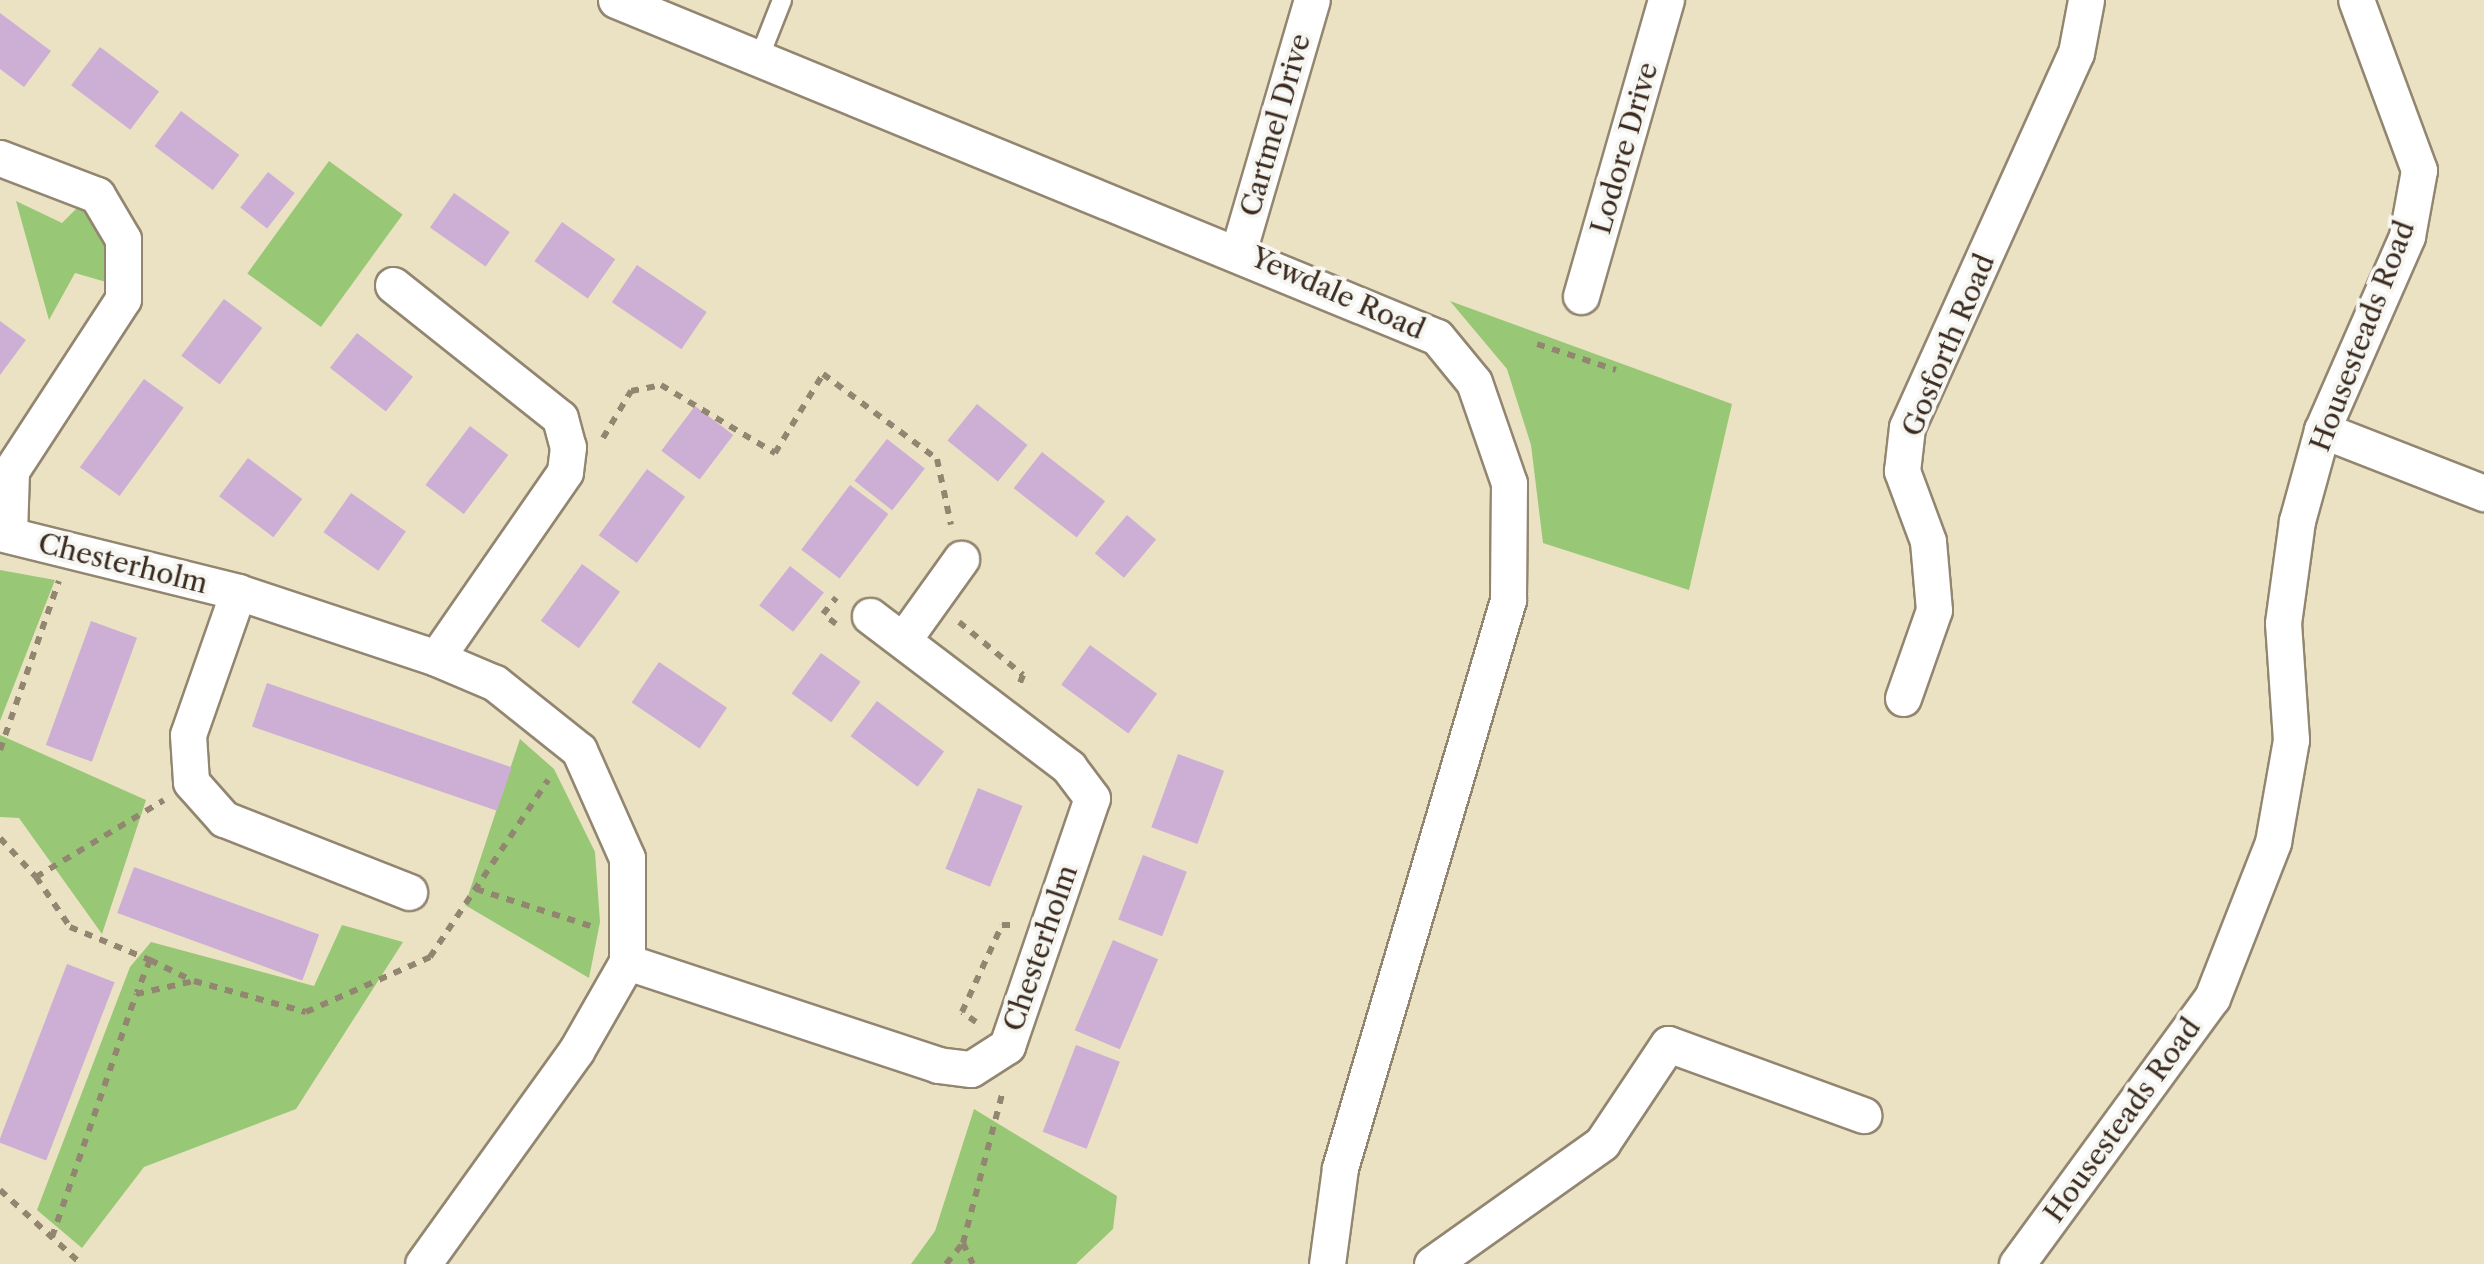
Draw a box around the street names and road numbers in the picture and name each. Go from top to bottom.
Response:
street label: Cartmel Drive [1233,30,1317,220]
street label: Lodore Drive [1583,58,1665,238]
street label: Housesteads Road [2303,216,2421,456]
street label: Yewdale Road [1246,240,1430,346]
street label: Gosforth Road [1895,249,2001,441]
street label: Chesterholm [35,526,211,600]
street label: Chesterholm [996,861,1084,1035]
street label: Housesteads Road [2037,1011,2207,1229]

